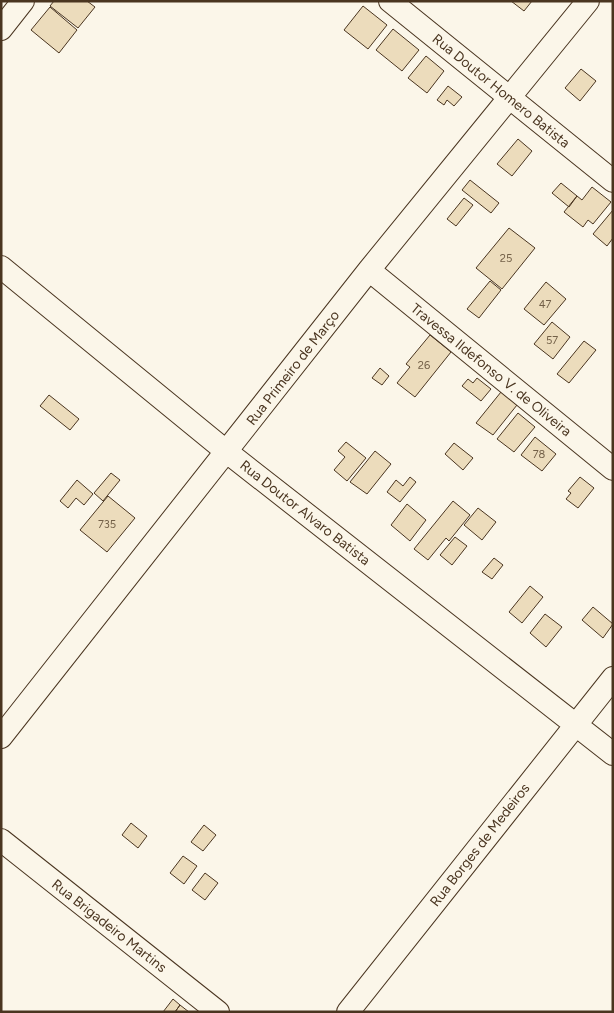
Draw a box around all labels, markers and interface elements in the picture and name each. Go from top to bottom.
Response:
street label: Rua Doutor Homero Batista [429,30,573,152]
house number: 25 [500,252,512,265]
house number: 47 [539,298,551,311]
street label: Travessa Ildefonso V. de Oliveira [407,300,575,440]
street label: Rua Primeiro de Março [243,307,343,429]
house number: 57 [546,334,558,347]
house number: 26 [418,359,430,372]
house number: 78 [533,448,546,461]
street label: Rua Doutor Alvaro Batista [236,457,374,569]
house number: 735 [98,518,116,531]
street label: Rua Borges de Medeiros [427,780,533,910]
street label: Rua Brigadeiro Martins [48,876,170,976]

